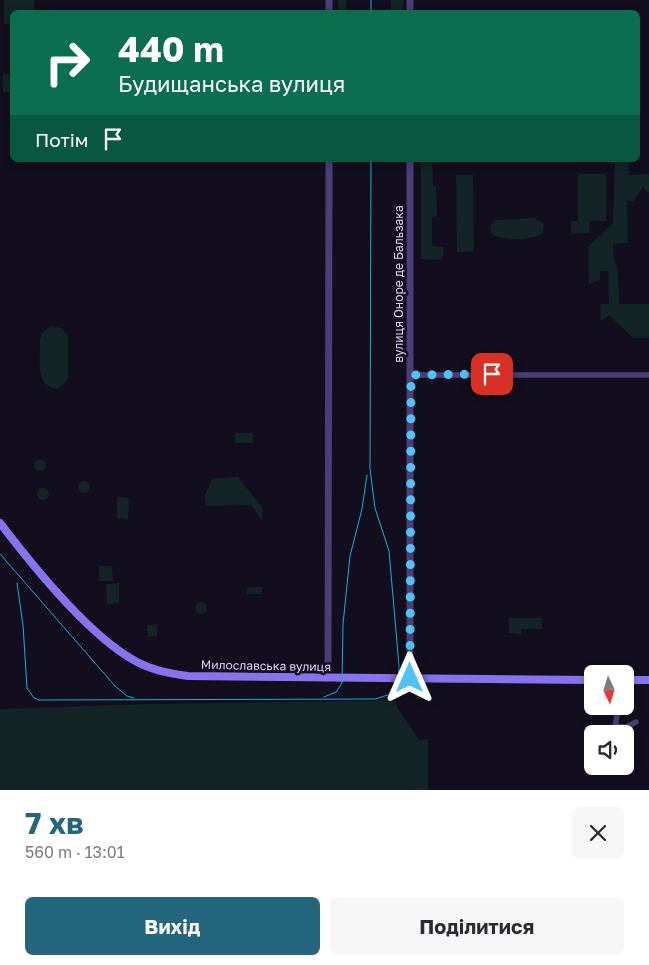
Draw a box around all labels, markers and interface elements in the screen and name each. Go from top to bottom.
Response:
text: 440 m [118,28,224,70]
icon: right [35,30,100,95]
text: Будищанська вулиця [118,70,345,97]
icon: arrive [99,125,127,153]
text: Потім [35,128,89,151]
street label: вулиця Оноре де Бальзака [391,205,406,363]
pin [471,353,513,395]
icon: arrive [478,360,506,388]
position arrow [383,651,435,703]
street label: Милославська вулиця [201,657,331,674]
north arrow [584,665,634,715]
map controls [584,665,634,775]
button: sound [584,725,634,775]
text: 7 хв [25,805,84,841]
button: close [572,807,624,859]
text: 560 m · 13:01 [25,842,124,862]
button: Вихід [25,897,320,955]
button: Поділитися [330,897,624,955]

